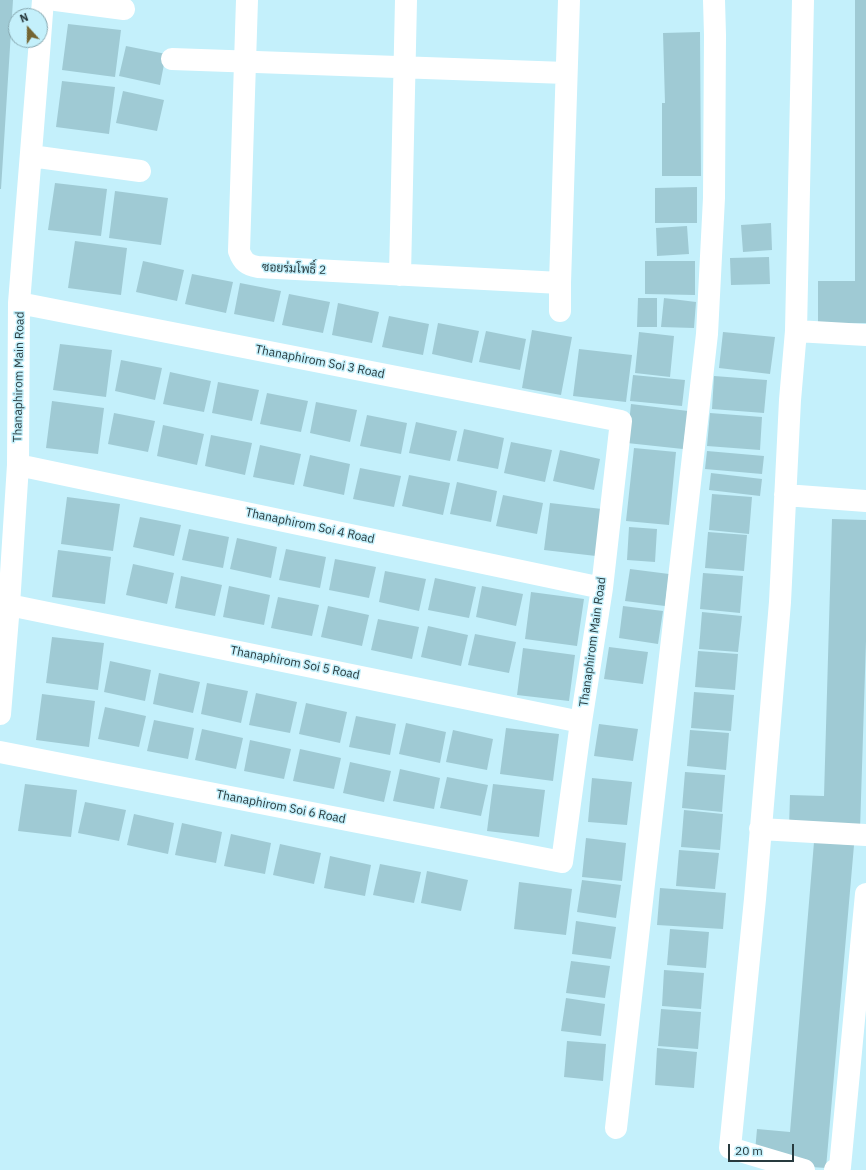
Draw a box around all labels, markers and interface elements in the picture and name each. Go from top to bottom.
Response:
north arrow [8,8,48,48]
text: N [18,10,30,26]
street label: ซอยร่มโพธิ์ 2 [262,260,326,278]
street label: Thanaphirom Main Road [11,311,27,443]
street label: Thanaphirom Soi 3 Road [254,342,386,382]
street label: Thanaphirom Soi 4 Road [244,505,376,547]
street label: Thanaphirom Main Road [577,576,609,708]
street label: Thanaphirom Soi 5 Road [229,643,361,683]
street label: Thanaphirom Soi 6 Road [215,787,347,827]
scale bar [730,1136,796,1162]
text: 20 m [735,1143,763,1158]

